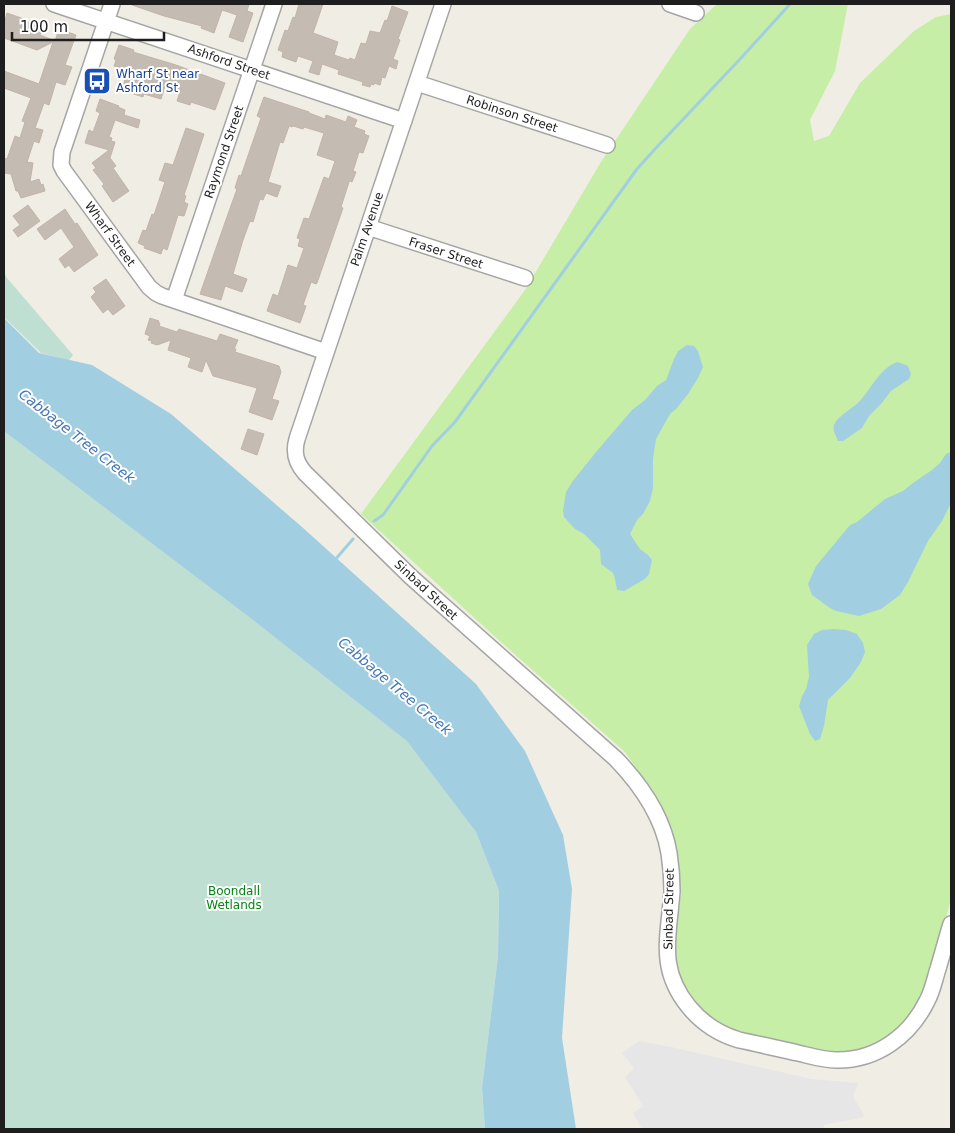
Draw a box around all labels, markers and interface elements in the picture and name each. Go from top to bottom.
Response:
scale bar [12,10,165,42]
text: 100 m [20,18,68,36]
street label: Ashford Street [186,41,272,83]
bus stop icon: Wharf St near Ashford St [82,66,112,96]
place label: Wharf St near Ashford St [116,67,199,95]
street label: Robinson Street [465,93,560,135]
street label: Raymond Street [202,104,247,200]
street label: Palm Avenue [348,190,386,268]
street label: Wharf Street [82,199,138,269]
street label: Fraser Street [407,234,485,272]
water label: Cabbage Tree Creek [16,386,139,487]
street label: Sinbad Street [391,557,461,623]
water label: Cabbage Tree Creek [335,634,455,738]
street label: Sinbad Street [661,868,677,950]
park label: Boondall Wetlands [206,884,262,912]

